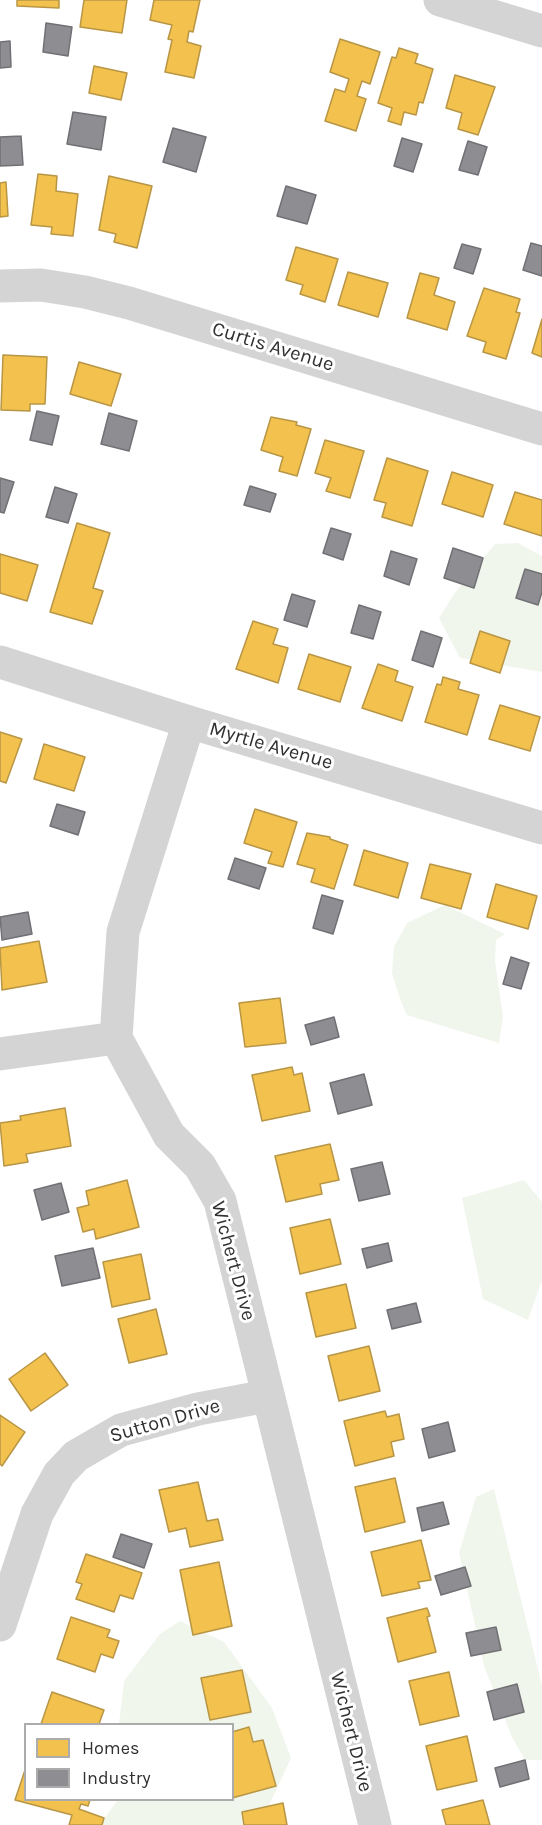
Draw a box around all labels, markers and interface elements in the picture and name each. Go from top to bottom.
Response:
street label: Curtis Avenue [209,317,337,377]
street label: Myrtle Avenue [206,717,336,775]
street label: Wichert Drive [206,1199,260,1323]
street label: Sutton Drive [107,1394,223,1448]
street label: Wichert Drive [325,1670,377,1794]
legend [24,1723,234,1801]
text: Homes [82,1737,139,1759]
text: Industry [82,1767,151,1789]

